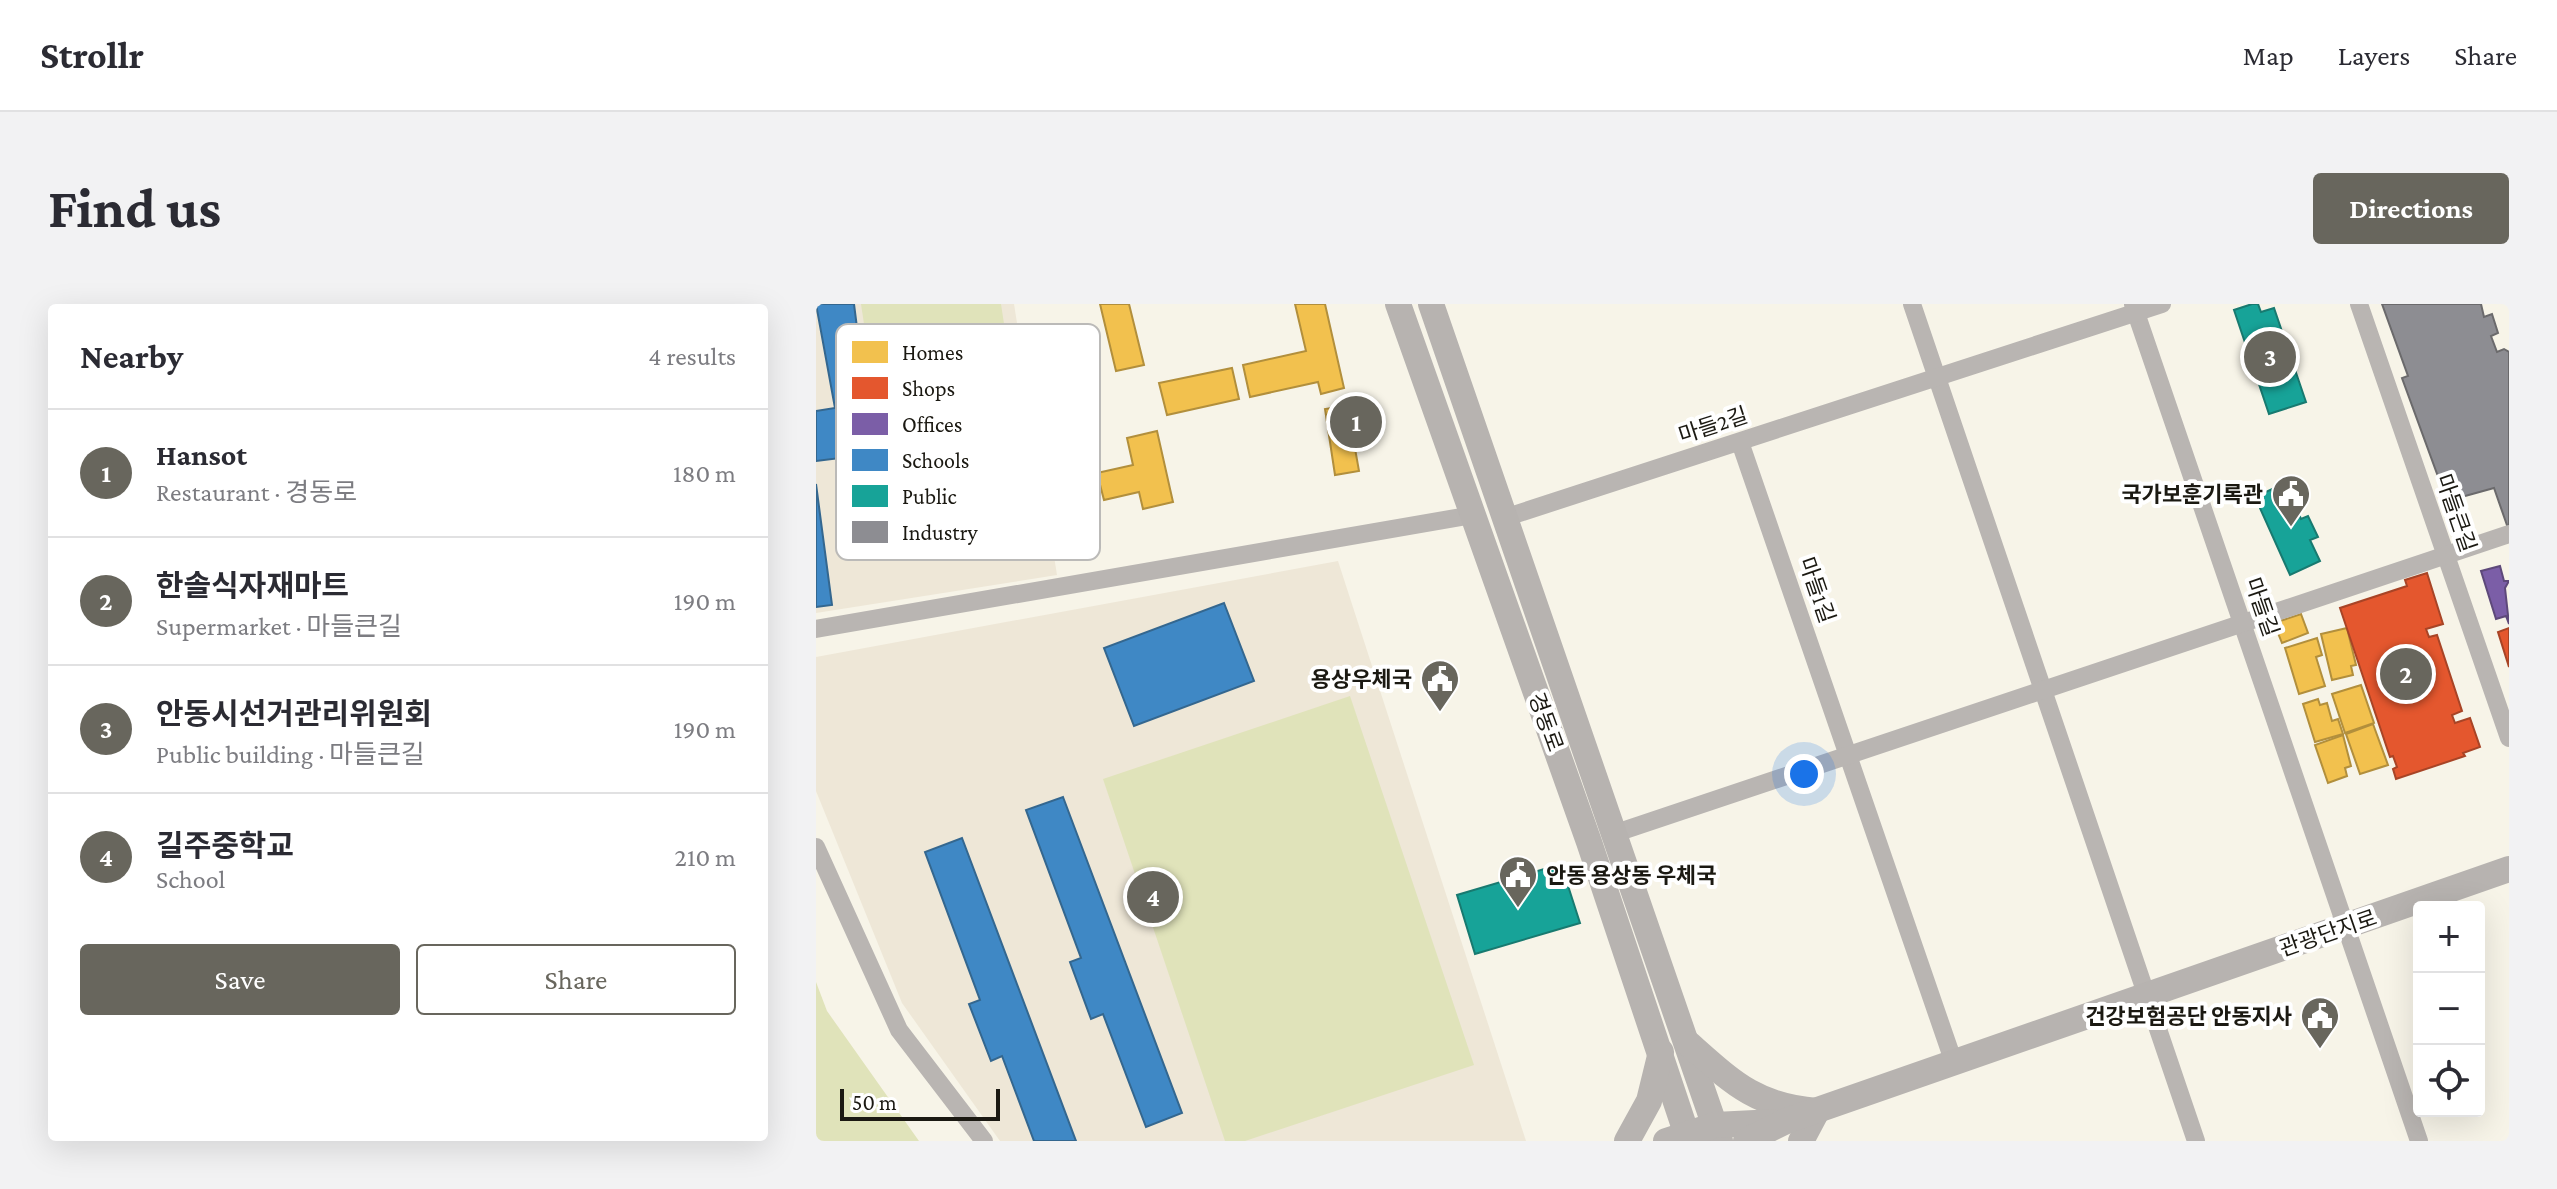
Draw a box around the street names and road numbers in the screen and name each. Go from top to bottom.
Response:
street label: 마들2길 [1675,402,1751,448]
street label: 마들큰길 [2431,471,2481,555]
street label: 마들1길 [1794,554,1840,626]
street label: 마들길 [2240,574,2284,640]
street label: 경동로 [1524,689,1568,755]
street label: 관광단지로 [2276,905,2380,961]

